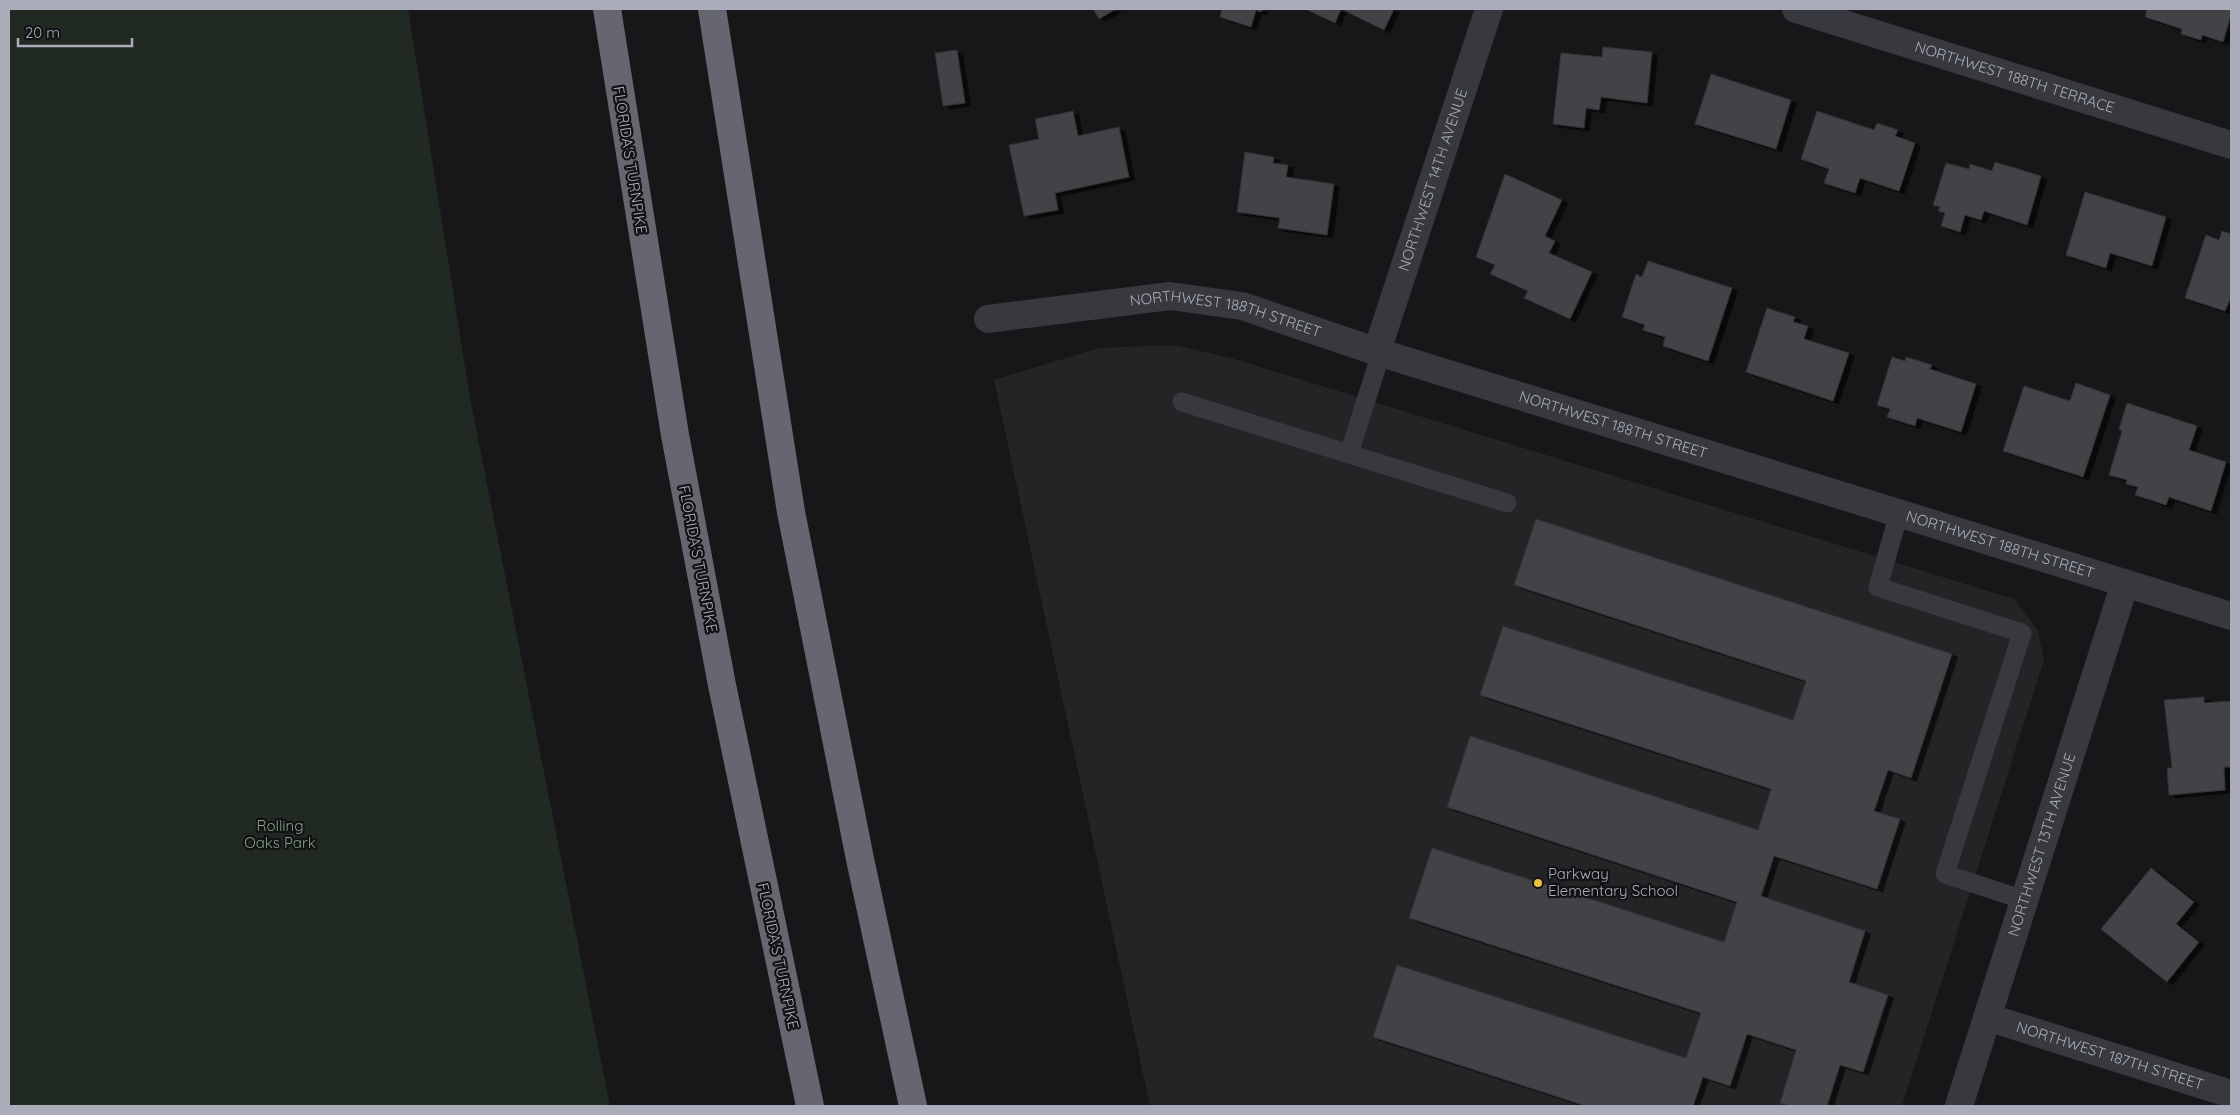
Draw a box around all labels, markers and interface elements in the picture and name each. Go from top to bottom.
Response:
scale bar [18,15,131,47]
text: 20 m [25,23,60,42]
street label: NORTHWEST 188TH TERRACE [1913,37,2117,117]
street label: FLORIDA'S TURNPIKE [609,85,652,235]
street label: NORTHWEST 14TH AVENUE [1394,86,1471,273]
street label: NORTHWEST 188TH STREET [1129,286,1324,341]
street label: NORTHWEST 188TH STREET [1517,386,1710,462]
street label: FLORIDA'S TURNPIKE [675,484,722,634]
street label: NORTHWEST 188TH STREET [1904,506,2097,582]
street label: NORTHWEST 13TH AVENUE [2003,751,2079,939]
park label: Rolling Oaks Park [244,816,316,852]
place label: Parkway Elementary School [1548,864,1678,900]
marker: Parkway Elementary School [1532,877,1544,889]
street label: FLORIDA'S TURNPIKE [754,881,803,1031]
street label: NORTHWEST 187TH STREET [2014,1017,2206,1094]

